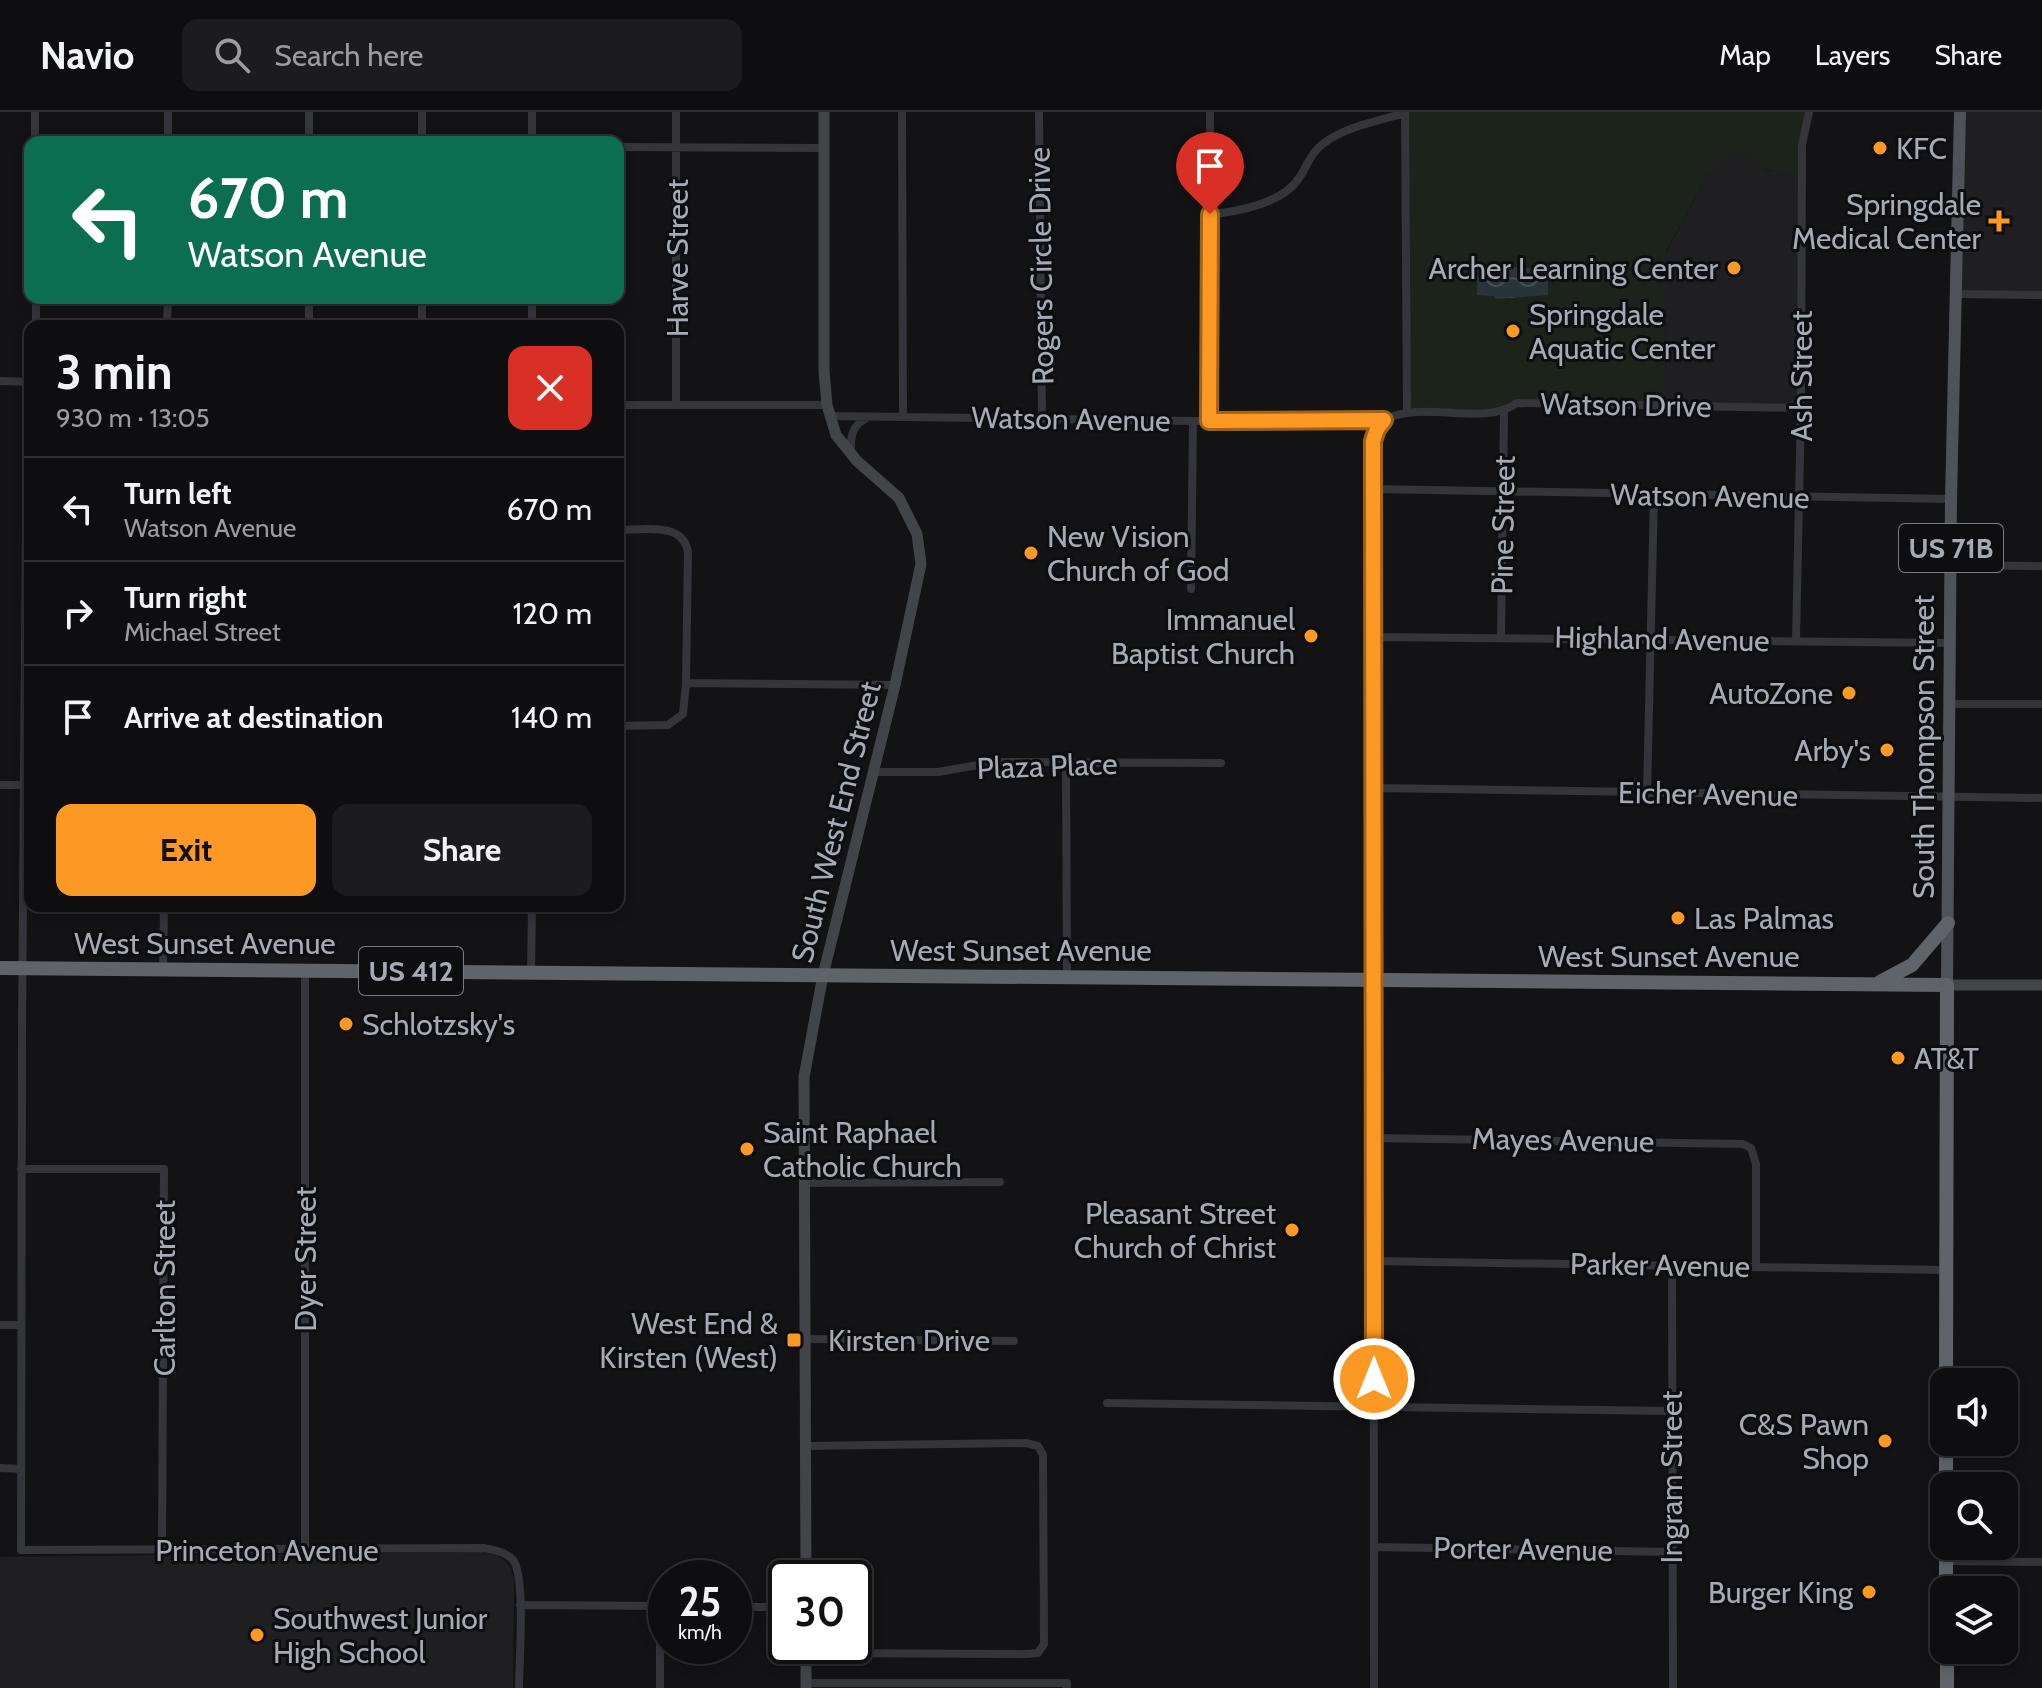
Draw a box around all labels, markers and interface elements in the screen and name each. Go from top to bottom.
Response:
search box [182,19,742,91]
text: Navio [40,32,134,79]
icon: search [210,33,254,77]
text: Search here [274,37,423,74]
text: Map [1719,38,1771,72]
text: Layers [1815,38,1890,72]
text: Share [1934,38,2002,72]
place label: KFC [1896,130,1947,167]
pin [1176,132,1244,214]
marker: KFC [1871,139,1889,157]
icon: arrive [1188,144,1232,188]
street label: Rogers Circle Drive [1020,147,1062,385]
text: 670 m [188,164,348,232]
icon: left [56,168,160,272]
street label: Harve Street [659,179,696,337]
place label: Springdale Medical Center [1792,186,1982,257]
marker: Springdale Medical Center [1988,210,2010,232]
text: Watson Avenue [188,232,427,276]
place label: Archer Learning Center [1429,250,1719,287]
marker: Archer Learning Center [1725,259,1743,277]
place label: Springdale Aquatic Center [1529,296,1716,367]
street label: Ash Street [1783,310,1820,442]
marker: Springdale Aquatic Center [1504,322,1522,340]
text: 3 min [56,343,172,401]
button: close [508,346,592,430]
street label: Watson Drive [1540,385,1712,425]
street label: Watson Avenue [971,399,1171,439]
text: 930 m · 13:05 [56,402,210,434]
street label: Pine Street [1483,455,1523,595]
text: Turn left [124,475,232,512]
street label: Watson Avenue [1610,476,1810,516]
icon: left [56,487,100,531]
text: 670 m [506,491,592,528]
text: Watson Avenue [124,512,296,544]
place label: New Vision Church of God [1047,518,1229,589]
road number: US 71B [1899,524,2003,572]
marker: New Vision Church of God [1022,544,1040,562]
text: Turn right [124,579,247,616]
icon: right [56,591,100,635]
text: 120 m [512,595,592,632]
street label: South Thompson Street [1905,595,1942,899]
place label: Immanuel Baptist Church [1111,601,1295,672]
text: Michael Street [124,616,281,648]
street label: Highland Avenue [1554,619,1770,659]
marker: Immanuel Baptist Church [1302,627,1320,645]
place label: AutoZone [1709,675,1833,712]
street label: South West End Street [783,678,889,966]
marker: AutoZone [1840,684,1858,702]
icon: arrive [56,695,100,739]
text: Arrive at destination [124,699,384,736]
text: 140 m [511,699,592,736]
place label: Arby's [1794,732,1871,769]
marker: Arby's [1878,741,1896,759]
street label: Plaza Place [976,745,1118,787]
street label: Eicher Avenue [1618,774,1798,814]
button: Exit [56,804,316,896]
button: Share [332,804,592,896]
place label: Las Palmas [1694,900,1834,937]
marker: Las Palmas [1669,909,1687,927]
street label: West Sunset Avenue [74,925,336,962]
street label: West Sunset Avenue [890,932,1152,969]
street label: West Sunset Avenue [1538,938,1800,975]
road number: US 412 [359,947,463,995]
place label: Schlotzsky's [362,1006,515,1043]
marker: Schlotzsky's [337,1015,355,1033]
place label: AT&T [1914,1040,1979,1077]
marker: AT&T [1889,1049,1907,1067]
place label: Saint Raphael Catholic Church [763,1114,962,1185]
street label: Mayes Avenue [1471,1120,1655,1160]
marker: Saint Raphael Catholic Church [738,1140,756,1158]
street label: Dyer Street [287,1186,324,1332]
place label: Pleasant Street Church of Christ [1074,1195,1276,1266]
street label: Carlton Street [146,1200,183,1376]
marker: Pleasant Street Church of Christ [1283,1221,1301,1239]
street label: Parker Avenue [1570,1245,1750,1285]
place label: West End & Kirsten (West) [599,1305,778,1376]
street label: Kirsten Drive [828,1322,990,1359]
marker: West End & Kirsten (West) [785,1331,803,1349]
position arrow [1332,1337,1416,1421]
map controls [1930,1368,2018,1664]
button: sound [1930,1368,2018,1456]
street label: Ingram Street [1653,1391,1690,1563]
place label: C&S Pawn Shop [1739,1406,1869,1477]
marker: C&S Pawn Shop [1876,1432,1894,1450]
button: search [1930,1472,2018,1560]
street label: Porter Avenue [1433,1529,1613,1569]
street label: Princeton Avenue [155,1532,379,1569]
speed limit sign: 30 [768,1560,872,1664]
place label: Burger King [1708,1574,1854,1611]
button: layers [1930,1576,2018,1664]
text: 25 [679,1577,721,1626]
marker: Burger King [1860,1583,1878,1601]
place label: Southwest Junior High School [273,1600,488,1671]
text: km/h [678,1620,722,1644]
marker: Southwest Junior High School [248,1626,266,1644]

